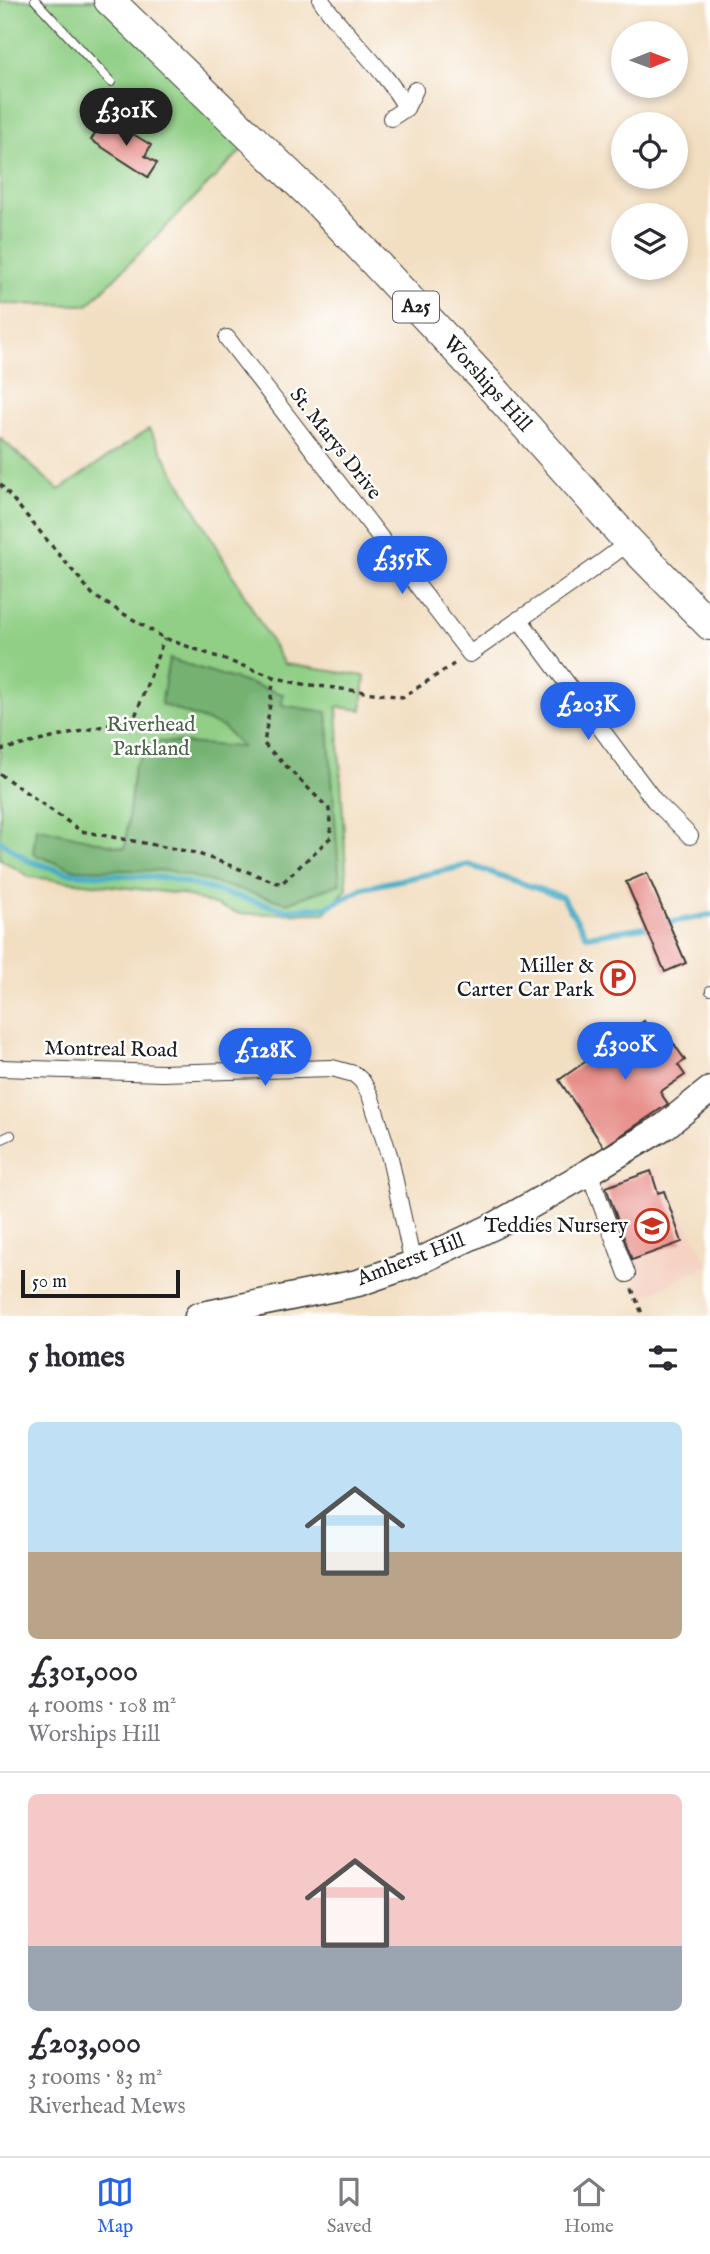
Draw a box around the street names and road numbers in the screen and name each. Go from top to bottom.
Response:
road number: A25 [393,292,439,322]
street label: Worships Hill [437,330,538,438]
street label: St. Marys Drive [283,383,387,506]
street label: Montreal Road [44,1035,179,1065]
street label: Amherst Hill [352,1227,469,1293]

